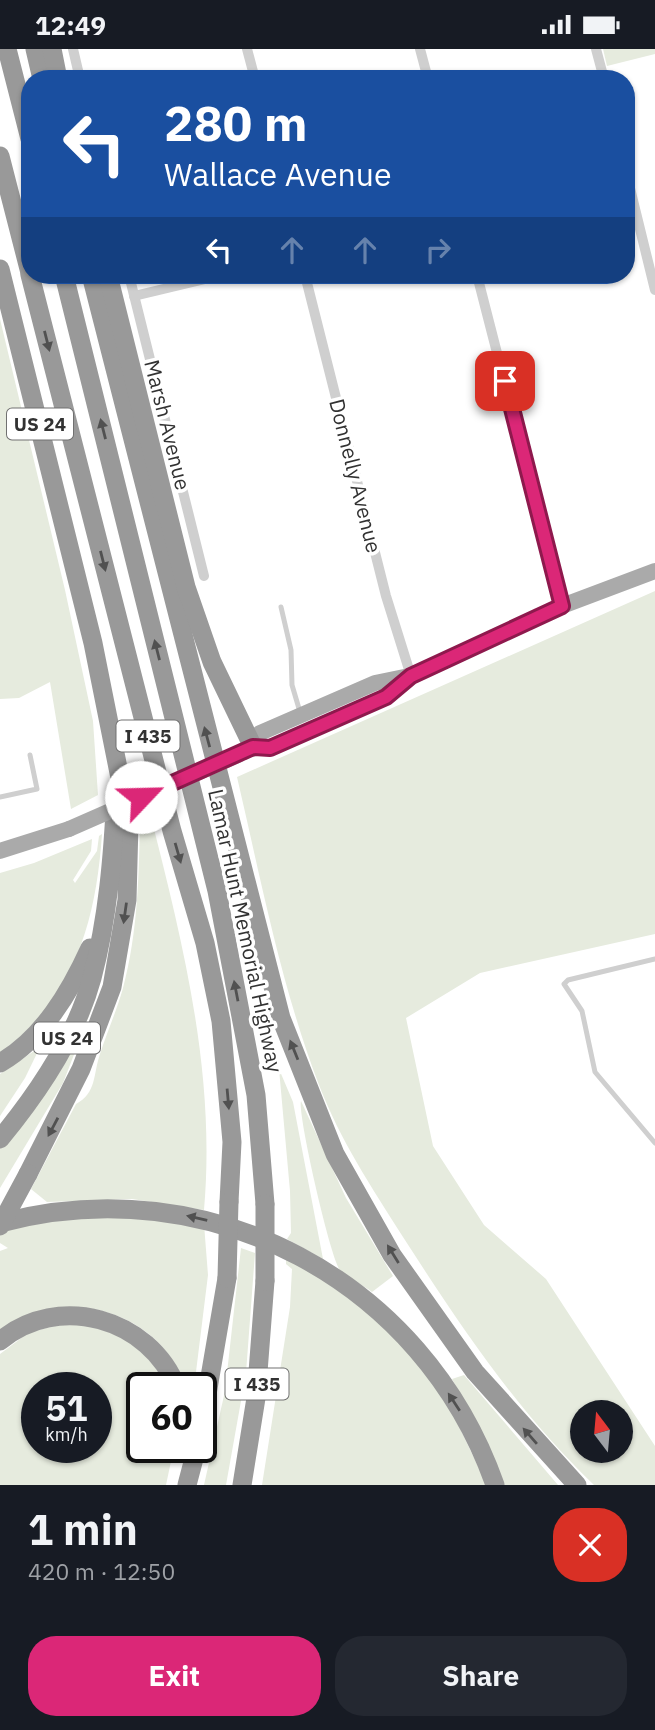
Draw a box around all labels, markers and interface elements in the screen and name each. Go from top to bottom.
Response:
text: 12:49 [35,8,106,42]
text: 280 m [164,91,308,154]
icon: left [49,98,140,189]
text: Wallace Avenue [164,153,392,195]
icon: left [200,231,238,269]
icon: ahead [273,231,311,269]
icon: ahead [346,231,384,269]
icon: right [419,231,457,269]
one-way arrow [42,330,53,352]
pin [475,351,535,411]
street label: Marsh Avenue [138,357,198,493]
icon: arrive [486,362,524,400]
street label: Donnelly Avenue [323,396,389,556]
road number: US 24 [7,409,73,439]
one-way arrow [97,418,108,440]
one-way arrow [98,550,109,572]
one-way arrow [151,639,162,661]
road number: I 435 [116,721,180,751]
one-way arrow [201,725,212,747]
position arrow [104,760,178,834]
street label: Lamar Hunt Memorial Highway [202,787,290,1076]
one-way arrow [174,843,184,864]
one-way arrow [120,902,131,924]
one-way arrow [230,980,241,1002]
road number: US 24 [34,1022,100,1053]
one-way arrow [288,1040,299,1061]
one-way arrow [223,1088,234,1110]
one-way arrow [47,1117,59,1137]
one-way arrow [186,1212,208,1223]
one-way arrow [386,1245,399,1264]
road number: I 435 [226,1369,288,1399]
speed limit sign: 60 [126,1372,217,1463]
text: 51 [45,1385,88,1431]
one-way arrow [448,1392,461,1412]
north arrow [570,1400,634,1463]
map controls [570,1400,633,1463]
text: km/h [45,1423,88,1446]
one-way arrow [523,1427,538,1444]
text: 1 min [28,1502,138,1557]
button: close [553,1508,627,1582]
text: 420 m · 12:50 [28,1556,175,1586]
button: Exit [28,1636,321,1716]
button: Share [335,1636,627,1716]

